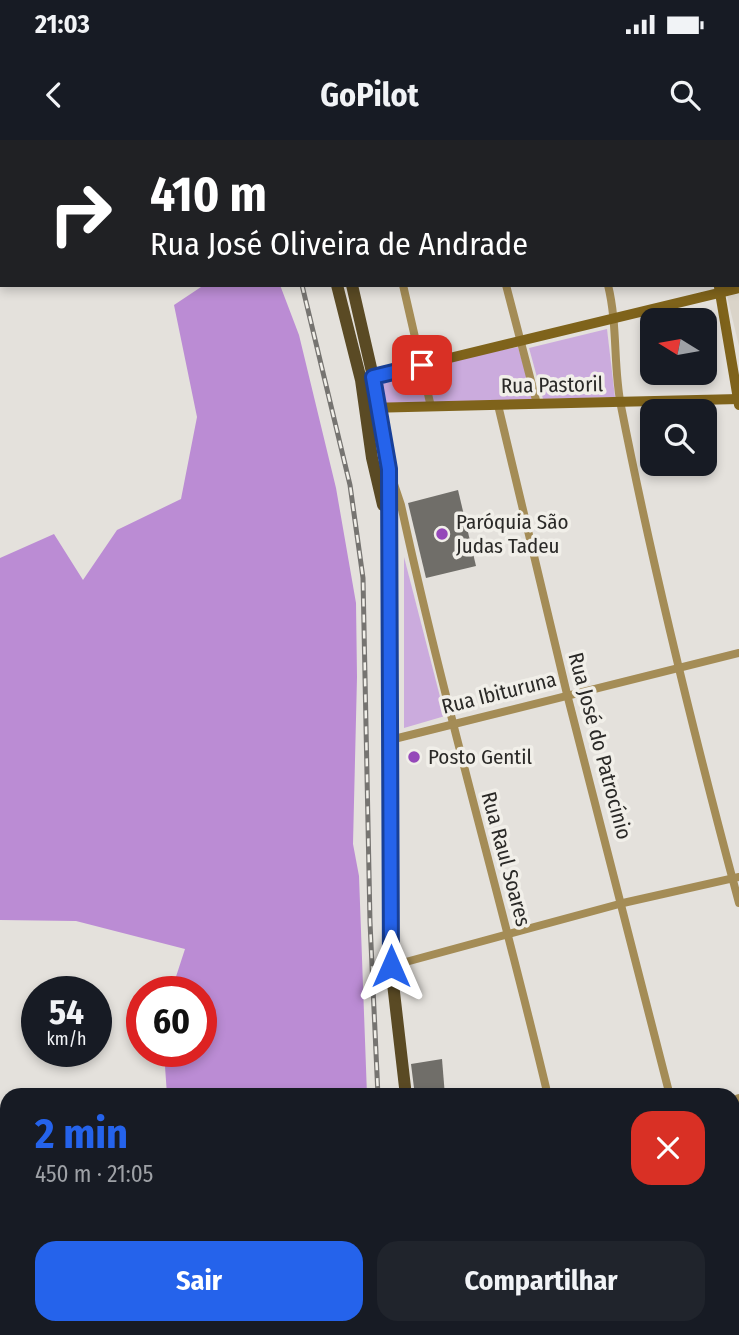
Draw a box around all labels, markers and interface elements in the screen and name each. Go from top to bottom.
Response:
text: 21:03 [35,9,90,40]
icon: back [35,76,73,114]
text: GoPilot [320,76,419,114]
icon: search [666,76,704,114]
text: 410 m [150,165,267,224]
icon: right [35,168,126,259]
text: Rua José Oliveira de Andrade [150,225,528,263]
north arrow [640,308,718,385]
map controls [640,308,717,476]
pin [392,335,452,395]
icon: arrive [403,346,441,384]
street label: Rua Pastoril [501,371,604,399]
button: search [640,399,717,476]
place label: Paróquia São Judas Tadeu [456,509,568,559]
marker: Paróquia São Judas Tadeu [434,526,450,542]
street label: Rua José do Patrocínio [563,650,637,842]
street label: Rua Ibituruna [439,666,559,720]
place label: Posto Gentil [428,744,533,770]
marker: Posto Gentil [406,749,422,765]
street label: Rua Raul Soares [476,789,536,929]
position arrow [354,929,428,1003]
speed limit sign: 60 [126,976,217,1067]
text: 54 [49,991,84,1033]
text: km/h [46,1028,87,1050]
text: 2 min [35,1109,128,1159]
button: close [631,1111,705,1185]
text: 450 m · 21:05 [35,1160,153,1188]
button: Sair [35,1241,363,1321]
button: Compartilhar [377,1241,705,1321]

